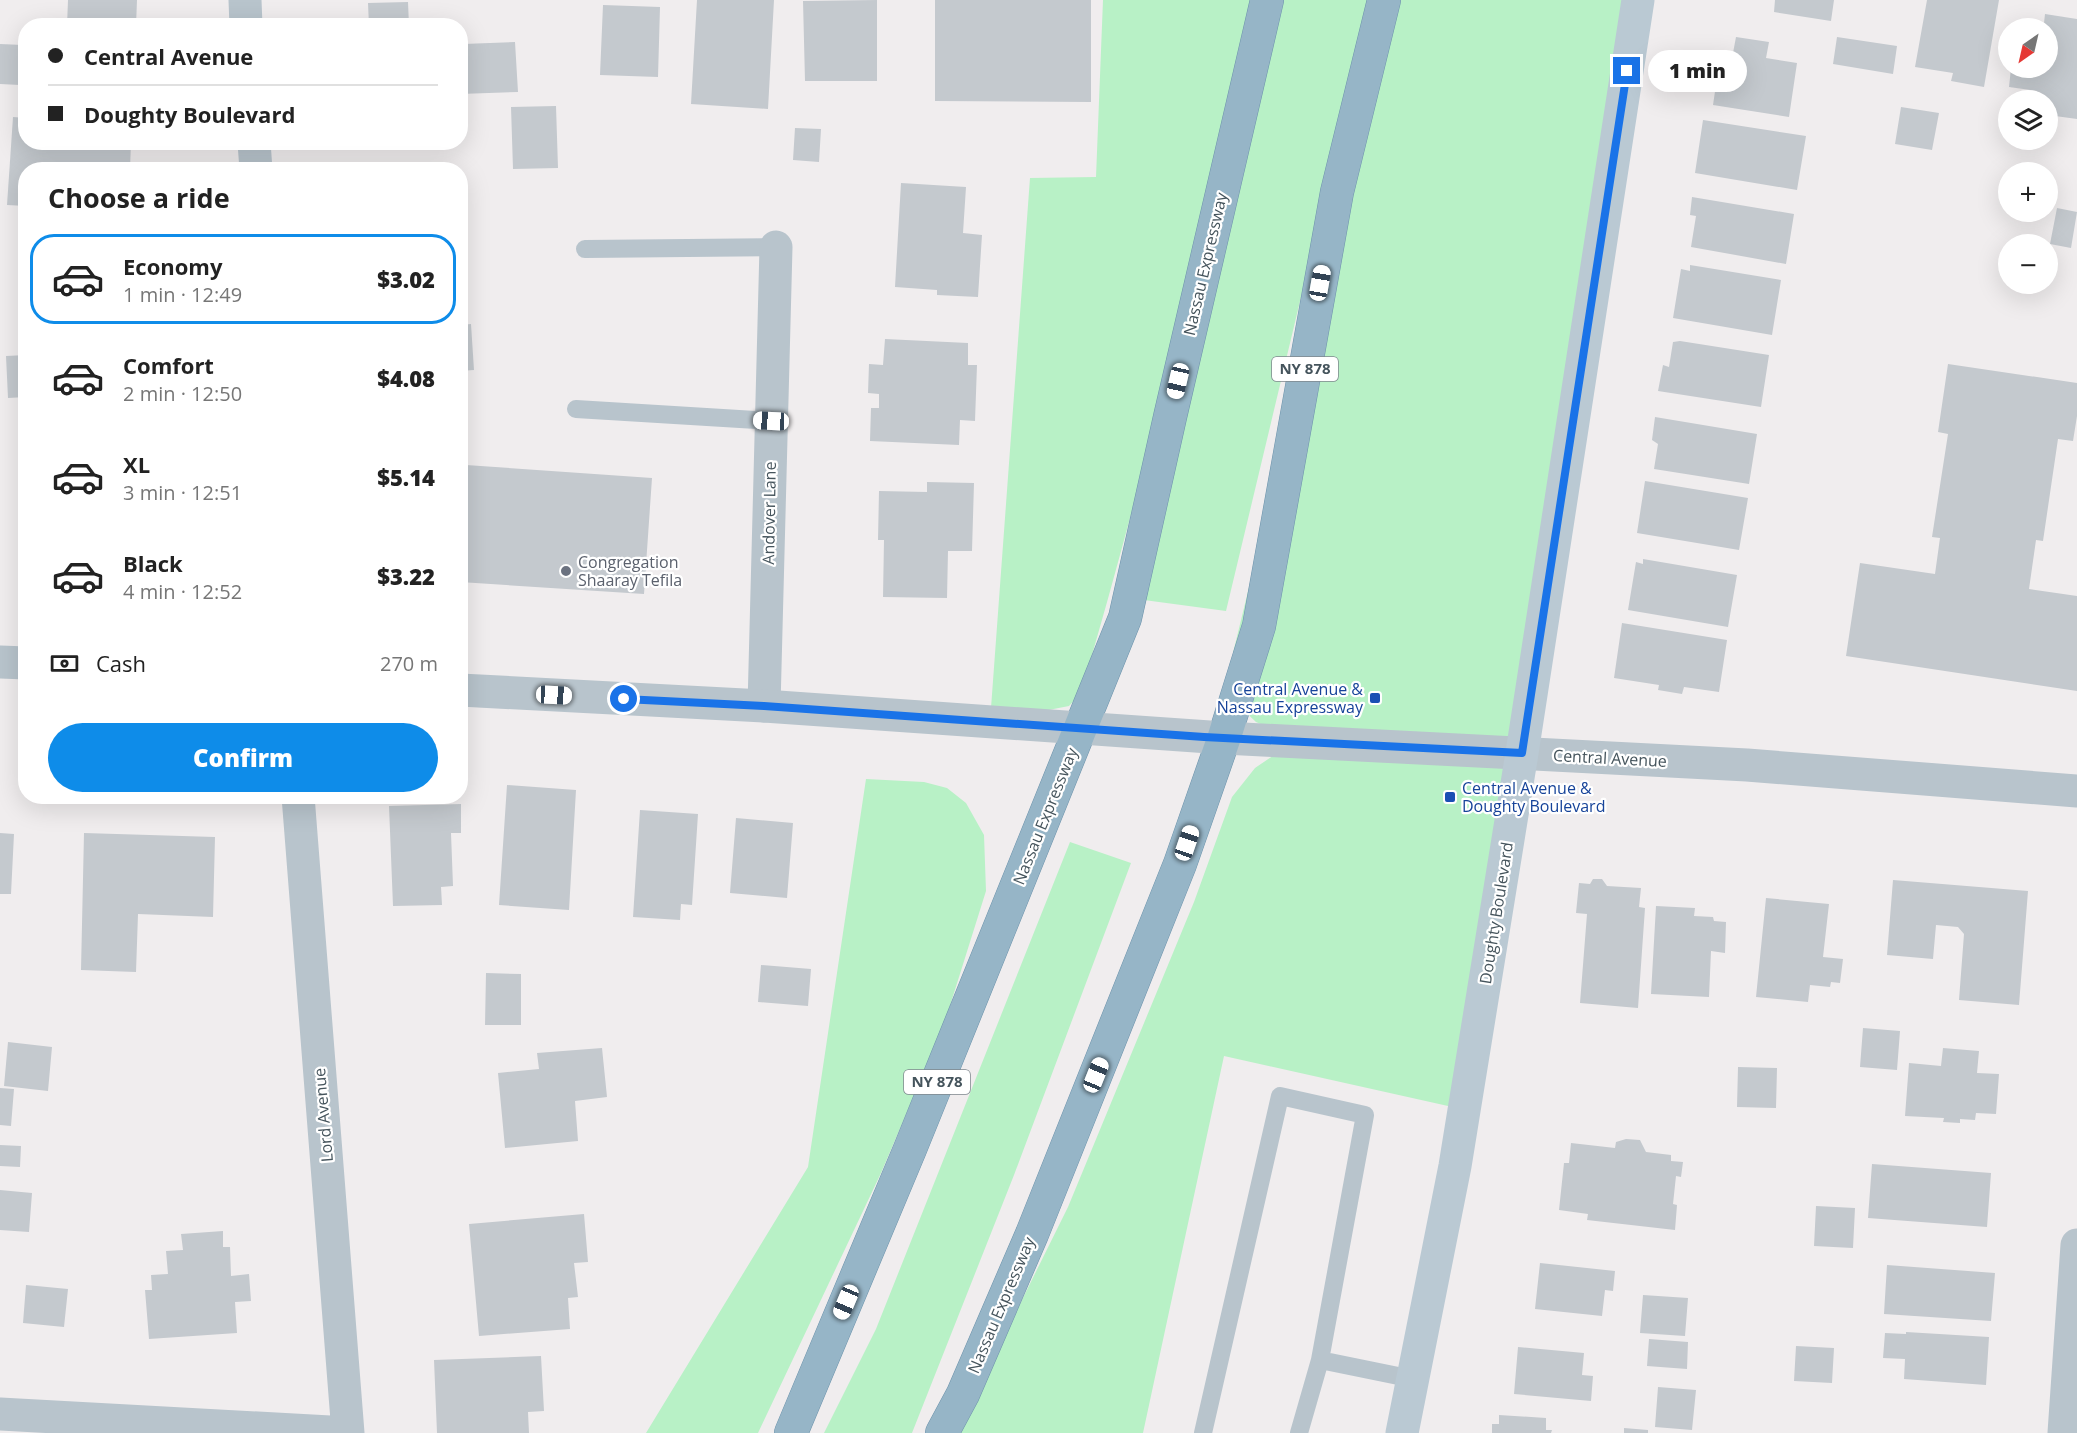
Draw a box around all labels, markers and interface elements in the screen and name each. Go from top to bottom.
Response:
north arrow [1998,18,2058,78]
map controls [1998,18,2058,294]
text: Central Avenue [84,41,253,71]
callout: 1 min [1648,50,1747,92]
route end [1613,57,1640,84]
text: 1 min [1669,57,1726,84]
button: layers [1998,90,2058,150]
text: Doughty Boulevard [84,99,295,129]
button: + [1998,162,2058,222]
text: Choose a ride [48,179,230,216]
street label: Nassau Expressway [1178,189,1232,338]
button: − [1998,234,2058,294]
text: Economy [123,251,222,281]
icon: car [51,252,105,306]
text: $3.02 [377,264,435,294]
car [1308,264,1332,302]
text: 1 min · 12:49 [123,281,242,308]
text: Comfort [123,350,214,380]
icon: car [51,351,105,405]
road number: NY 878 [1272,357,1338,381]
car [1165,361,1191,401]
text: $4.08 [377,363,435,393]
text: 2 min · 12:50 [123,380,242,407]
car [753,411,789,431]
text: XL [123,449,150,479]
icon: car [51,450,105,504]
street label: Andover Lane [757,461,781,565]
text: $5.14 [377,462,435,492]
text: 3 min · 12:51 [123,479,242,506]
text: Black [123,548,183,578]
icon: car [51,549,105,603]
place label: Congregation Shaaray Tefila [578,551,682,591]
text: $3.22 [377,561,435,591]
marker: Congregation Shaaray Tefila [559,564,573,578]
text: 4 min · 12:52 [123,578,242,605]
icon: cash [48,647,81,680]
text: Cash [96,648,146,678]
text: 270 m [380,650,438,677]
place label: Central Avenue & Nassau Expressway [1217,678,1364,718]
car [536,685,572,705]
route start [610,685,637,712]
marker: Central Avenue & Nassau Expressway [1368,691,1382,705]
button: Confirm [48,723,438,792]
street label: Nassau Expressway [1007,743,1083,888]
street label: Central Avenue [1553,744,1667,772]
place label: Central Avenue & Doughty Boulevard [1462,777,1605,817]
marker: Central Avenue & Doughty Boulevard [1443,790,1457,804]
car [1173,823,1201,863]
street label: Doughty Boulevard [1474,840,1518,986]
car [1081,1055,1111,1095]
street label: Lord Avenue [308,1067,338,1163]
road number: NY 878 [904,1070,970,1094]
street label: Nassau Expressway [962,1233,1040,1377]
car [831,1282,861,1322]

